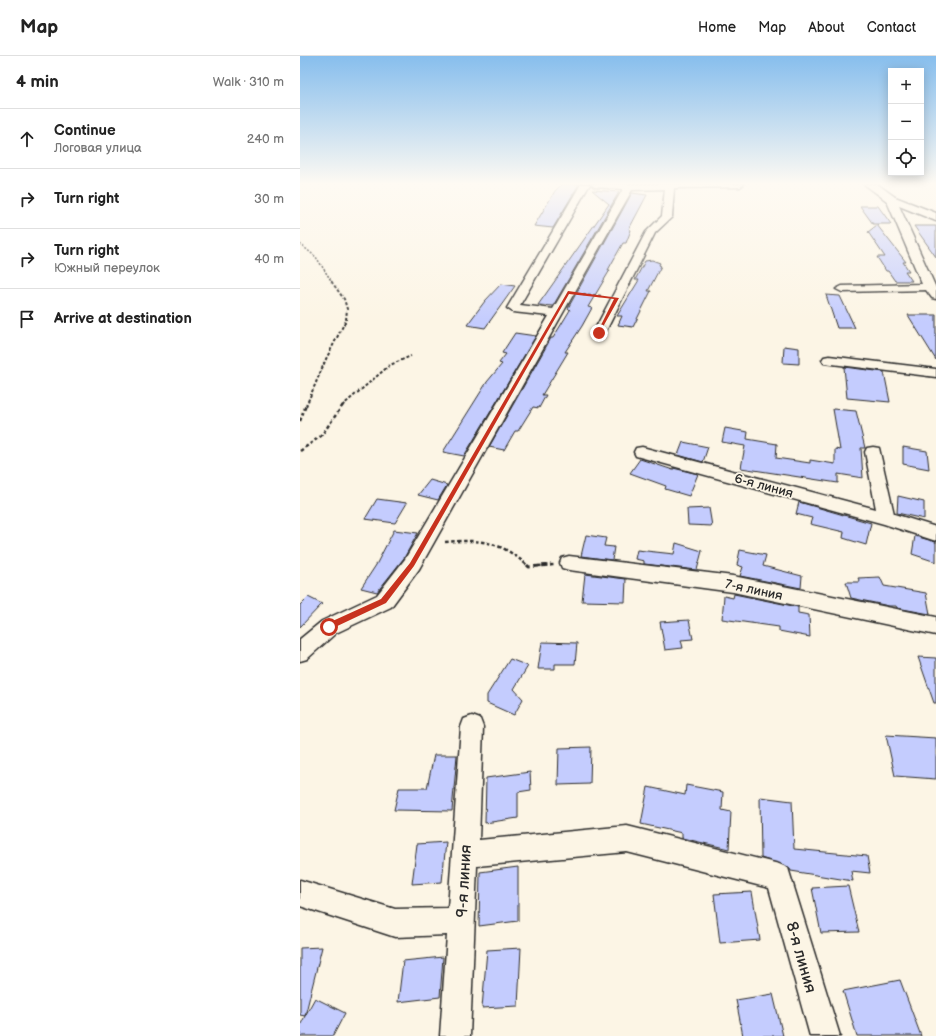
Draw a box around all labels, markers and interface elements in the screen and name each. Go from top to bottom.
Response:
text: Map [20,16,58,39]
text: Home [698,19,736,36]
text: Map [758,19,786,36]
text: About [808,19,845,36]
text: Contact [867,19,916,36]
map controls [888,68,924,176]
button: + [888,68,924,104]
text: 4 min [16,72,59,92]
text: Walk · 310 m [213,74,284,90]
button: − [888,104,924,140]
text: Continue [54,121,116,140]
icon: ahead [16,128,38,150]
text: 240 m [247,131,284,147]
text: Логовая улица [54,140,142,156]
button: locate [888,140,924,176]
icon: right [16,188,38,210]
text: Turn right [54,189,119,208]
text: 30 m [254,191,284,207]
text: Turn right [54,241,119,260]
icon: right [16,248,38,270]
text: 40 m [254,251,284,267]
text: Южный переулок [54,260,160,276]
icon: arrive [16,308,38,330]
text: Arrive at destination [54,309,192,328]
route end [590,324,608,342]
street label: 6-я линия [733,470,795,501]
street label: 7-я линия [724,576,784,604]
route start [320,618,338,636]
street label: 9-я линия [453,844,476,918]
street label: 8-я линия [781,920,820,995]

